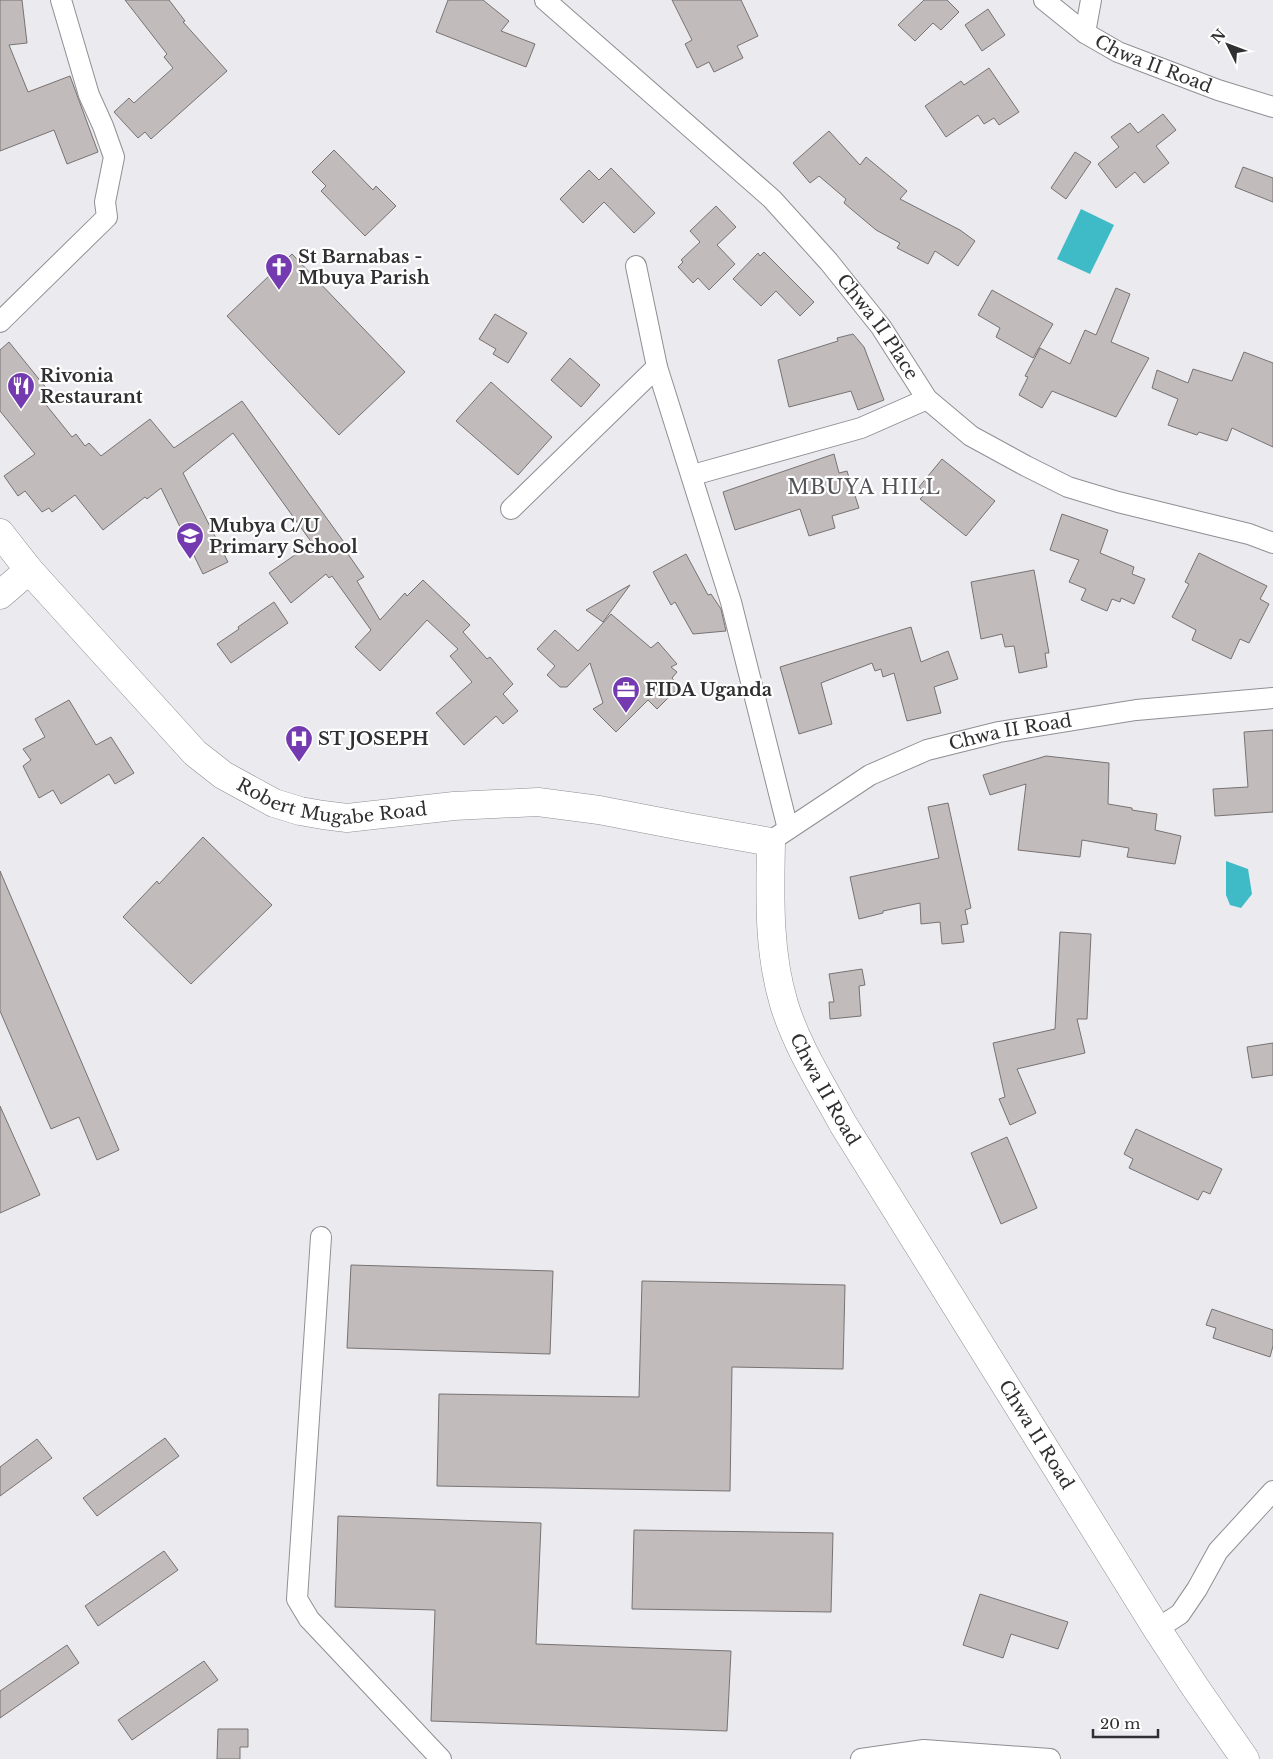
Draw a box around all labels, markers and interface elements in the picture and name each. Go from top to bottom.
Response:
north arrow [1203,20,1253,70]
text: N [1207,25,1229,47]
street label: Chwa II Road [1091,30,1215,98]
place label: St Barnabas - Mbuya Parish [298,246,430,289]
church icon: St Barnabas - Mbuya Parish [264,252,294,291]
street label: Chwa II Place [832,270,923,384]
place label: Rivonia Restaurant [40,365,143,408]
restaurant icon: Rivonia Restaurant [6,371,36,410]
district label: MBUYA HILL [787,475,941,499]
place label: Mubya C/U Primary School [209,515,358,558]
school or university icon: Mubya C/U Primary School [175,521,205,560]
office icon: FIDA Uganda [611,675,641,714]
place label: FIDA Uganda [645,679,773,701]
street label: Chwa II Road [947,709,1073,755]
hospital icon: ST JOSEPH [284,724,314,763]
place label: ST JOSEPH [318,728,429,750]
street label: Robert Mugabe Road [233,774,428,829]
street label: Chwa II Road [785,1030,865,1150]
street label: Chwa II Road [994,1376,1078,1494]
scale bar [1093,1706,1158,1738]
text: 20 m [1100,1714,1140,1733]

